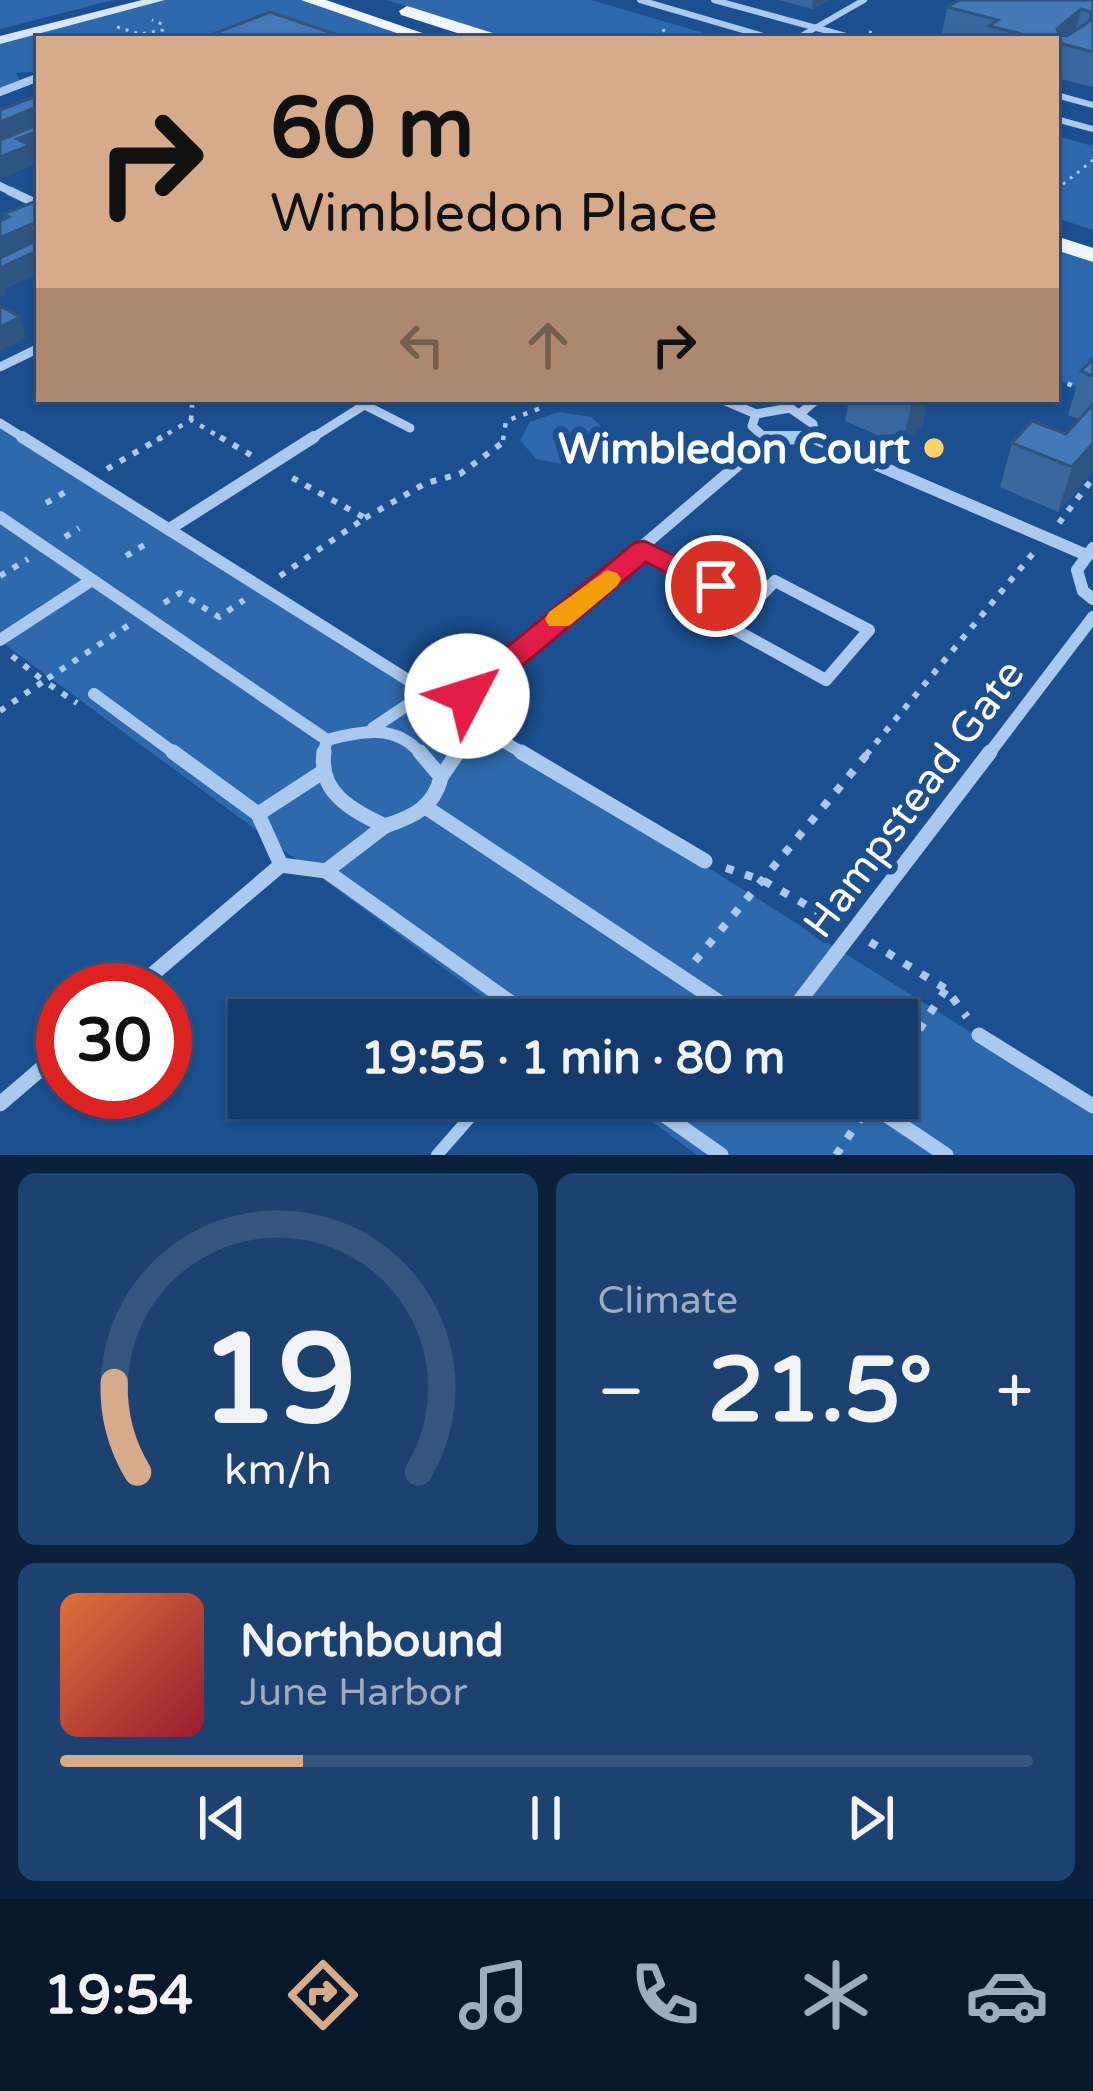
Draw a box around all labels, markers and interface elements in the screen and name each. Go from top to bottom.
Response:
text: 60 m [270,79,474,180]
icon: right [72,84,228,240]
text: Wimbledon Place [270,181,718,246]
icon: left [389,312,455,378]
icon: ahead [515,312,581,378]
icon: right [641,312,707,378]
place label: Wimbledon Court [558,424,910,475]
marker: Wimbledon Court [921,435,947,461]
pin [665,535,767,637]
icon: arrive [683,553,749,619]
position arrow [404,633,530,759]
street label: Hampstead Gate [793,650,1035,948]
speed limit sign: 30 [36,963,192,1119]
text: 19:55 · 1 min · 80 m [361,1032,785,1086]
text: Climate [598,1277,738,1324]
text: 19 [199,1306,356,1457]
text: 21.5° [708,1337,933,1446]
text: − [598,1352,645,1432]
text: + [996,1352,1033,1432]
text: km/h [224,1445,332,1496]
text: Northbound [240,1615,504,1669]
text: June Harbor [240,1669,467,1716]
icon: previous [189,1785,255,1851]
icon: pause [513,1785,579,1851]
icon: next [838,1785,904,1851]
icon: directions [281,1953,365,2037]
icon: music [452,1953,536,2037]
icon: phone [623,1953,707,2037]
icon: climate [794,1953,878,2037]
icon: car [965,1953,1049,2037]
text: 19:54 [44,1963,193,2028]

